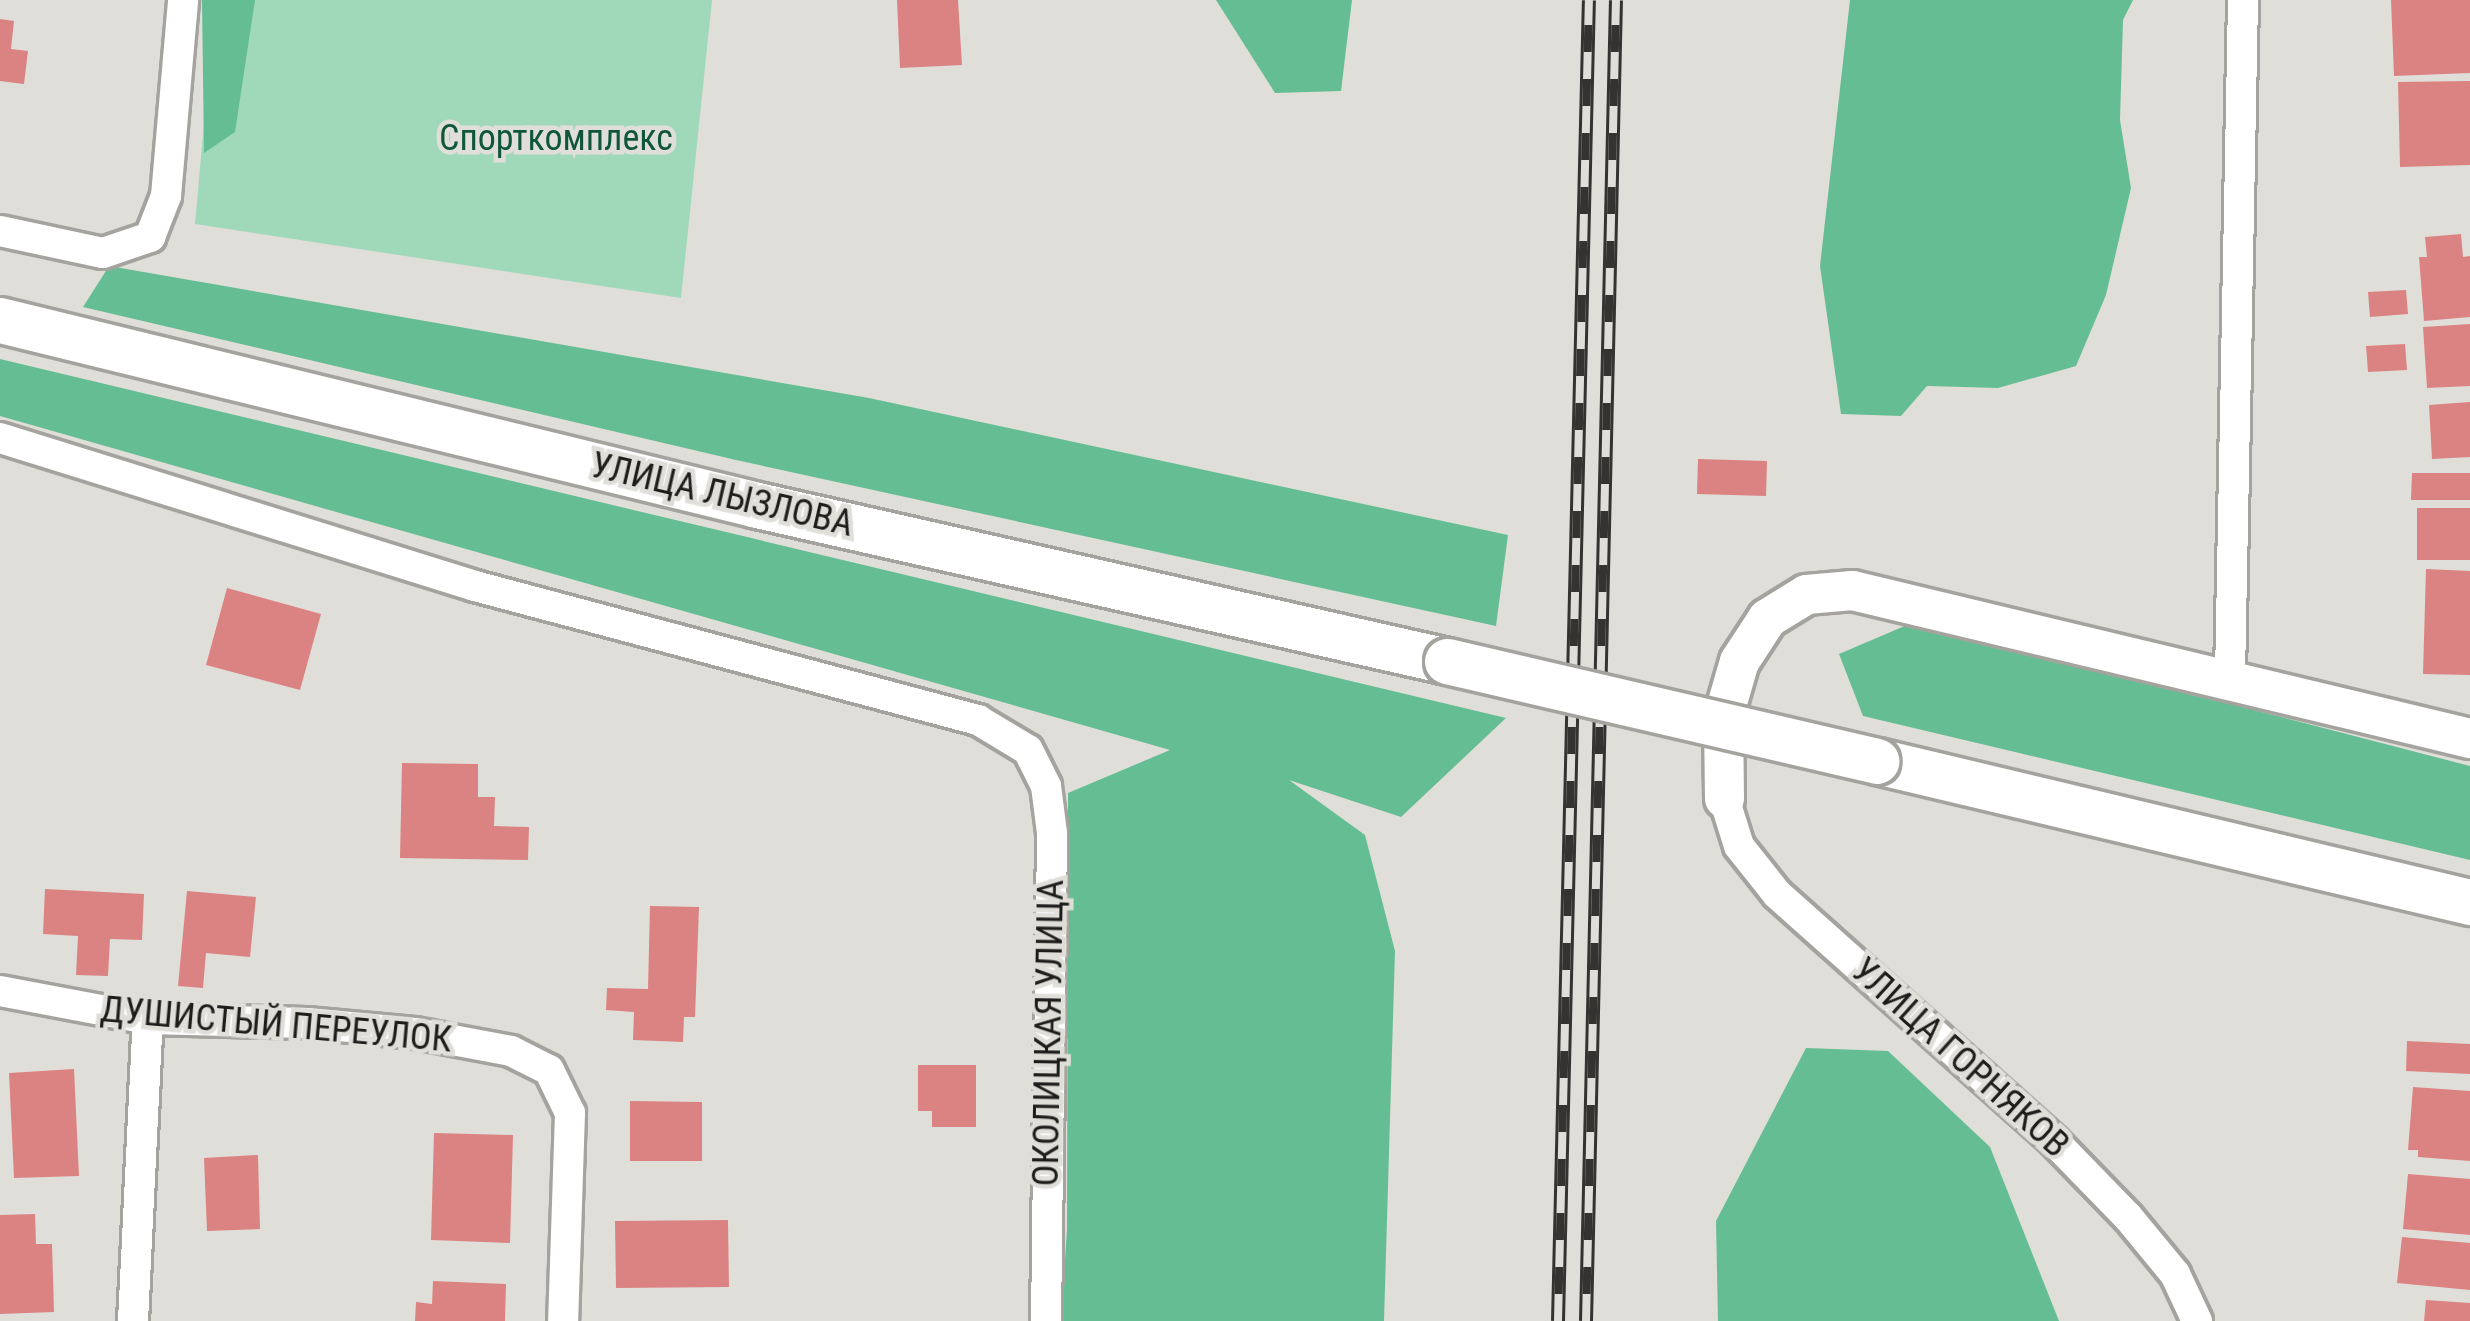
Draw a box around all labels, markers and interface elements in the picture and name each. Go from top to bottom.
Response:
park label: Спорткомплекс [439,117,673,161]
street label: УЛИЦА ЛЫЗЛОВА [587,444,857,546]
street label: ОКОЛИЦКАЯ УЛИЦА [1025,879,1073,1187]
street label: УЛИЦА ГОРНЯКОВ [1843,949,2077,1167]
street label: ДУШИСТЫЙ ПЕРЕУЛОК [99,988,453,1062]

